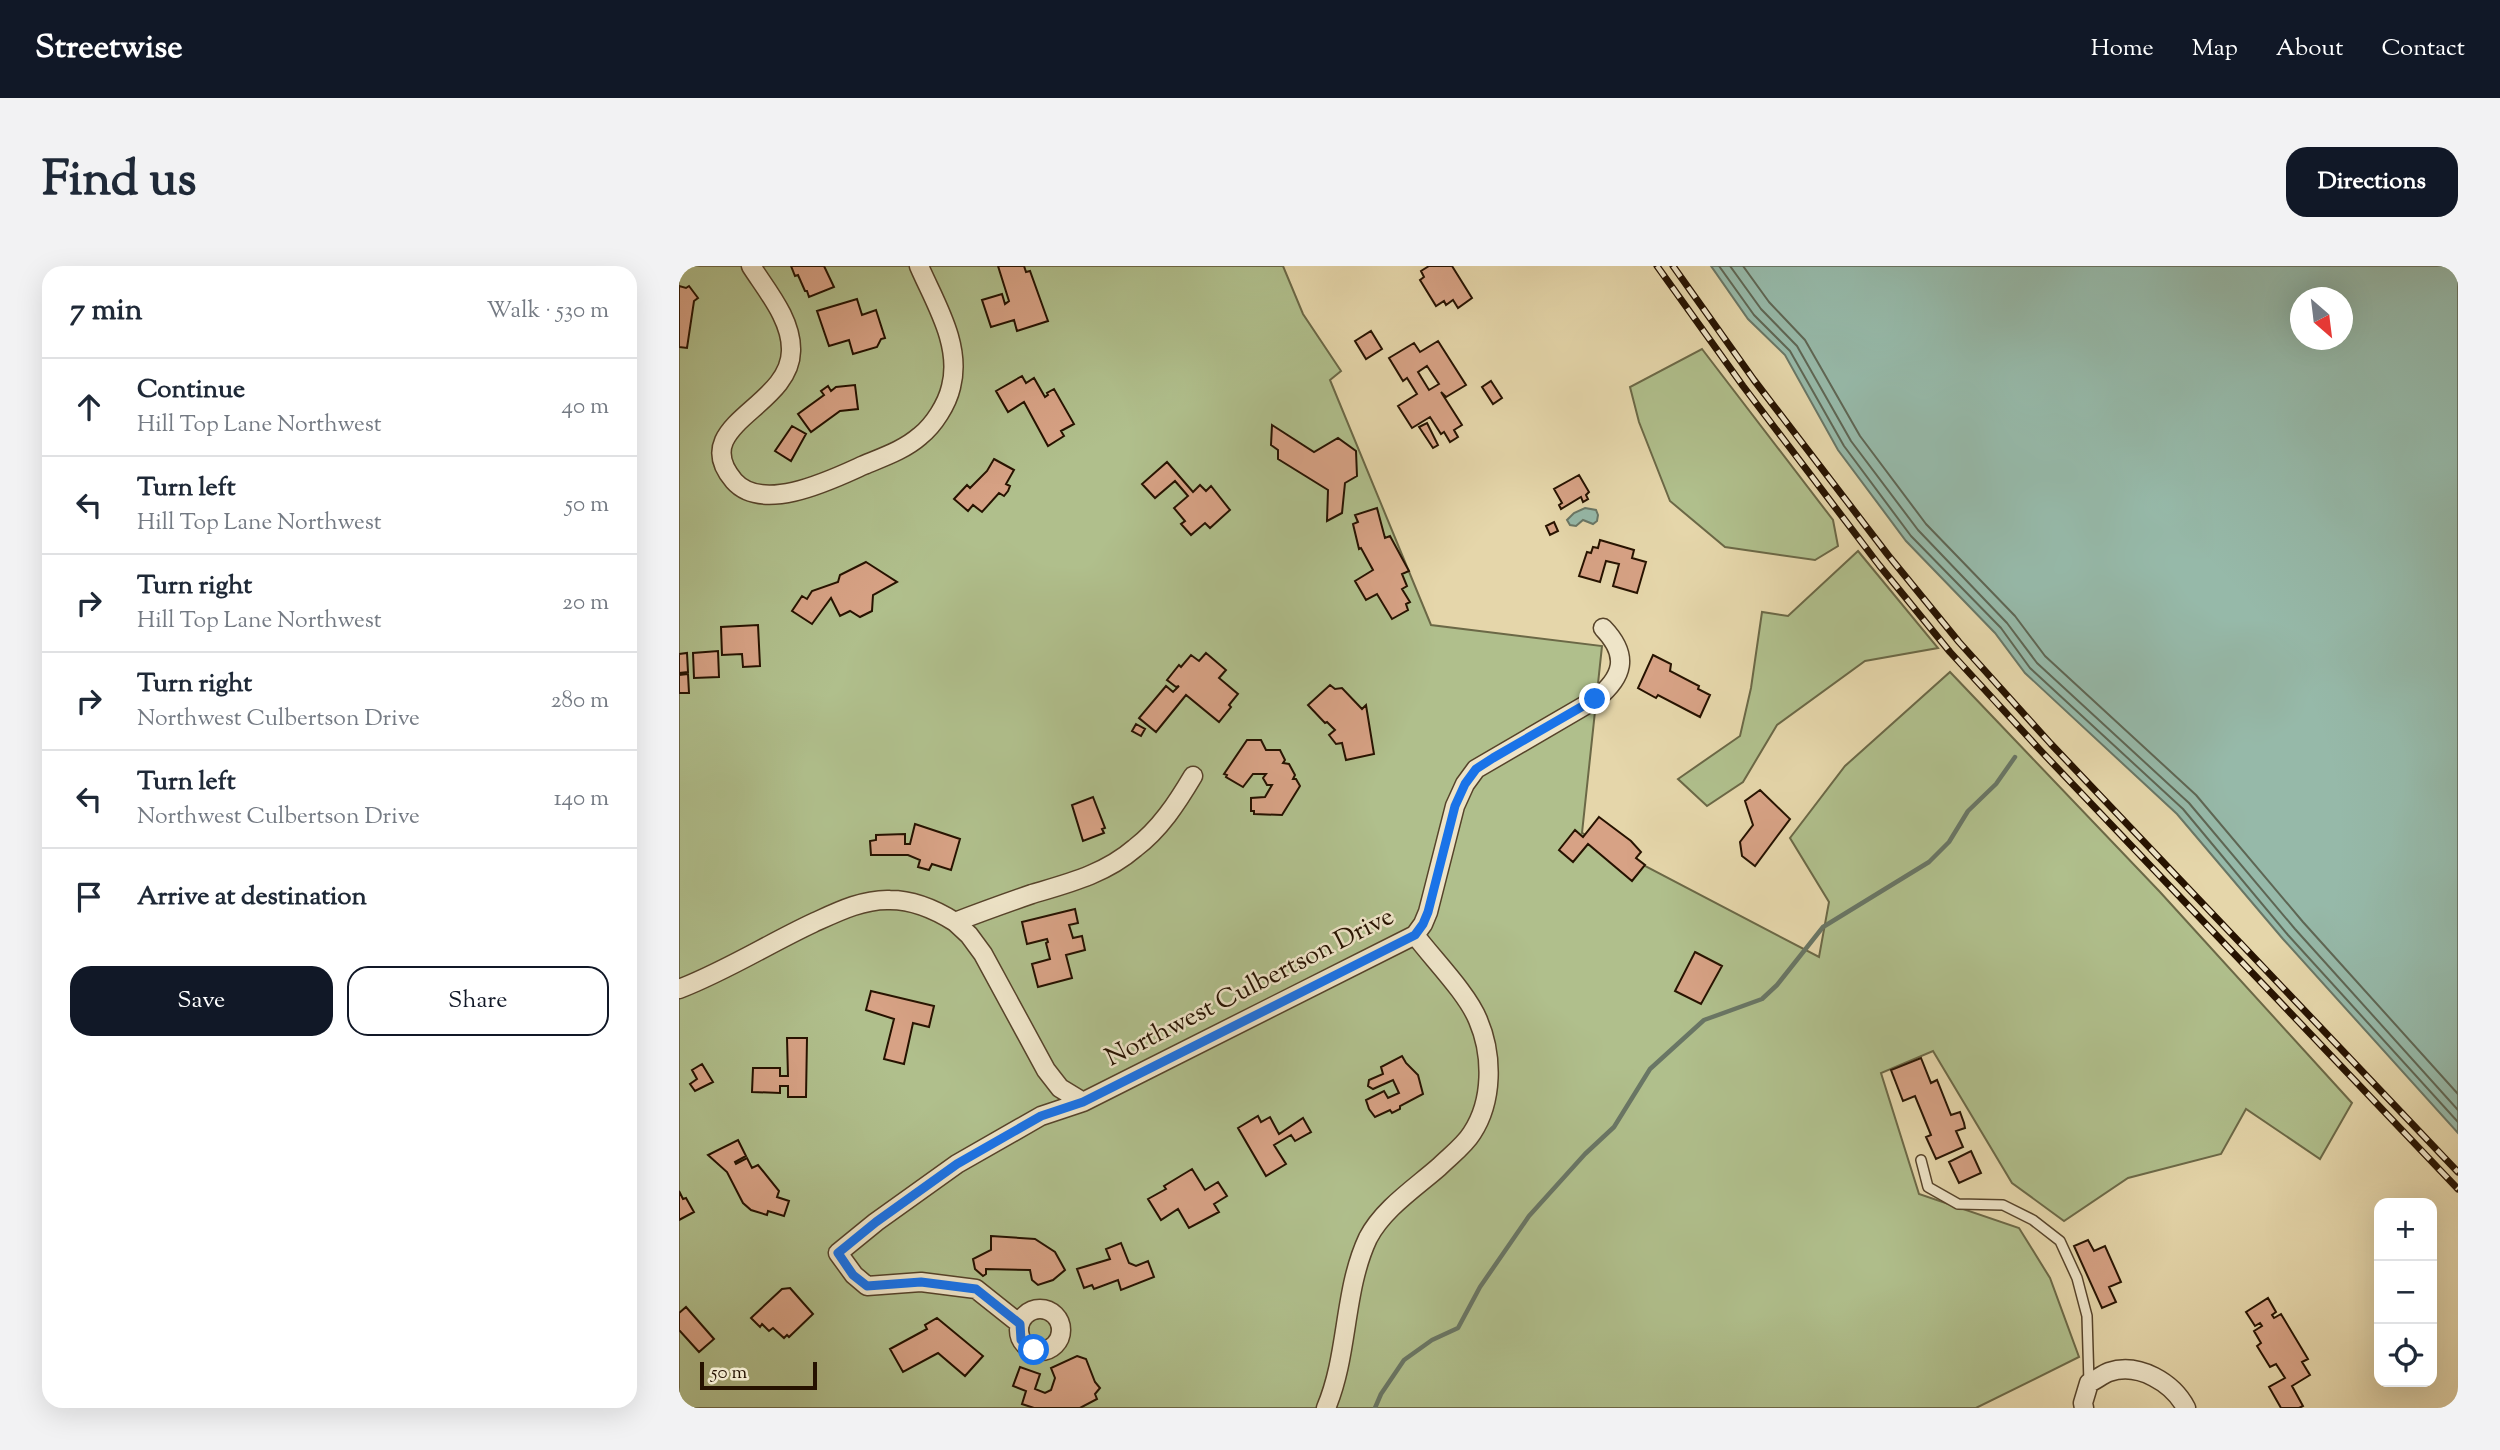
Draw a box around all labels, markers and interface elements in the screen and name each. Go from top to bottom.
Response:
text: Streetwise [35,25,183,73]
text: Home [2091,32,2154,66]
text: Map [2192,32,2238,66]
text: About [2276,32,2343,66]
text: Contact [2381,32,2465,66]
text: Find us [42,147,196,217]
button: Directions [2286,147,2458,217]
north arrow [2290,287,2353,350]
text: 7 min [70,290,142,333]
text: Walk · 530 m [486,295,609,328]
text: Continue [137,372,245,409]
icon: ahead [70,388,108,426]
text: 40 m [562,391,609,424]
text: Hill Top Lane Northwest [137,409,382,442]
text: Turn left [137,470,236,507]
icon: left [70,486,108,524]
text: 50 m [565,489,609,522]
text: Hill Top Lane Northwest [137,507,382,540]
text: Turn right [137,568,252,605]
icon: right [70,584,108,622]
text: 20 m [562,587,609,620]
text: Hill Top Lane Northwest [137,605,382,638]
text: Turn right [137,666,252,703]
icon: right [70,682,108,720]
route end [1579,683,1610,714]
text: 280 m [551,685,609,718]
text: Northwest Culbertson Drive [137,703,420,736]
text: Turn left [137,764,236,801]
icon: left [70,780,108,818]
text: 140 m [554,783,609,816]
text: Northwest Culbertson Drive [137,801,420,834]
icon: arrive [70,878,108,916]
text: Arrive at destination [137,879,367,916]
street label: Northwest Culbertson Drive [1099,899,1401,1077]
button: Save [70,966,333,1036]
button: Share [347,966,609,1036]
map controls [2374,1198,2437,1387]
button: + [2374,1198,2437,1261]
button: − [2374,1261,2437,1324]
button: locate [2374,1324,2437,1387]
route start [1018,1334,1049,1365]
scale bar [700,1359,817,1391]
text: 50 m [711,1360,747,1387]

